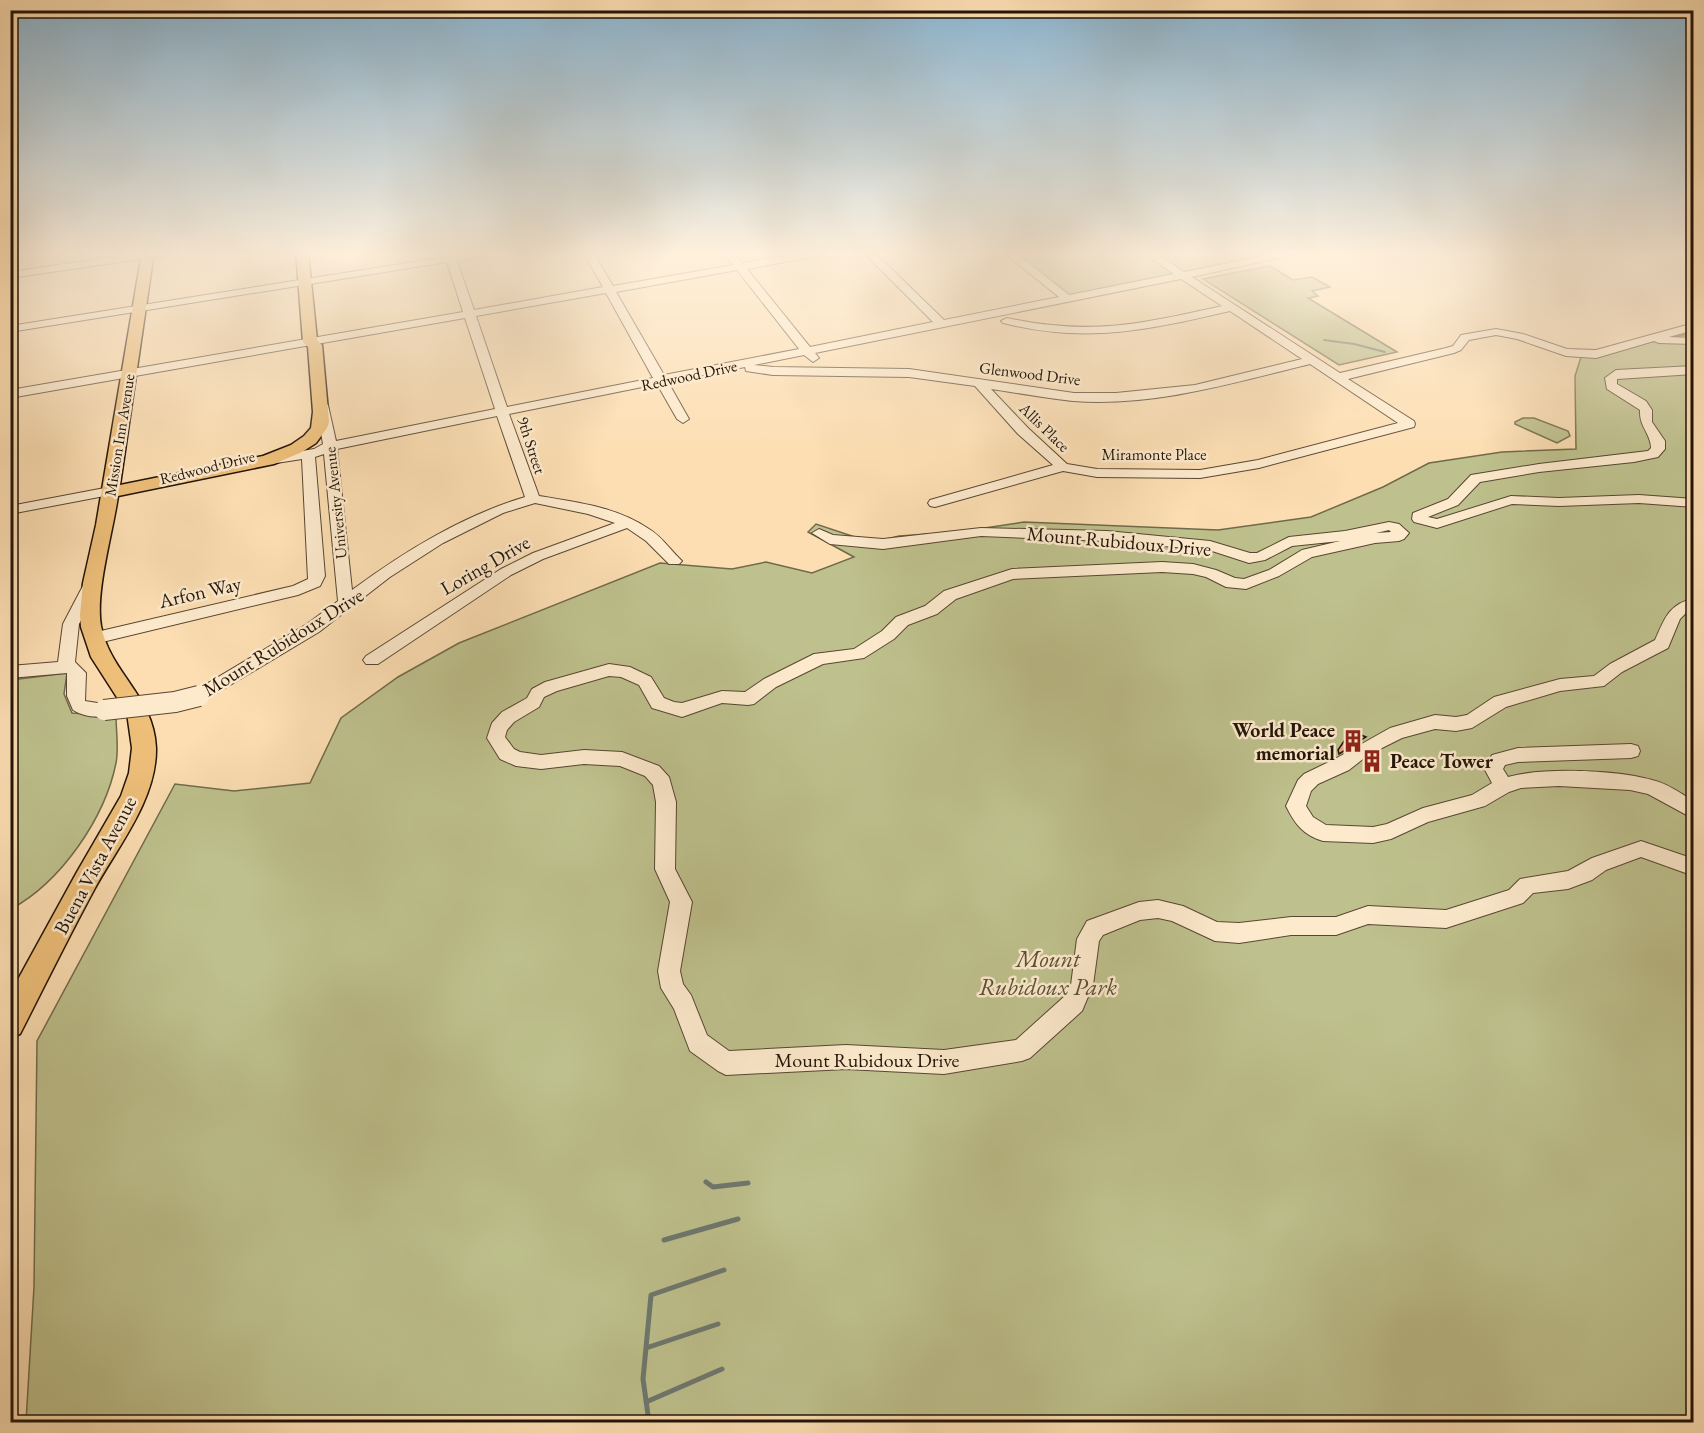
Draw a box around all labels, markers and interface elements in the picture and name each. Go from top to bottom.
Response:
street label: Redwood Drive [639,355,739,396]
street label: Glenwood Drive [978,357,1082,390]
street label: Mission Inn Avenue [99,372,140,498]
street label: Allis Place [1014,397,1074,457]
street label: 9th Street [512,414,551,477]
street label: Miramonte Place [1102,444,1206,465]
street label: Redwood Drive [157,446,257,489]
street label: University Avenue [319,446,352,560]
street label: Mount Rubidoux Drive [1026,520,1212,562]
street label: Loring Drive [436,529,535,601]
street label: Arfon Way [155,570,244,614]
street label: Mount Rubidoux Drive [198,582,368,702]
place label: World Peace memorial [1232,717,1335,766]
building icon: World Peace memorial [1340,728,1366,754]
building icon: Peace Tower [1359,748,1385,774]
place label: Peace Tower [1390,748,1494,774]
street label: Buena Vista Avenue [48,791,142,939]
park label: Mount Rubidoux Park [979,943,1117,1002]
street label: Mount Rubidoux Drive [775,1047,960,1073]

